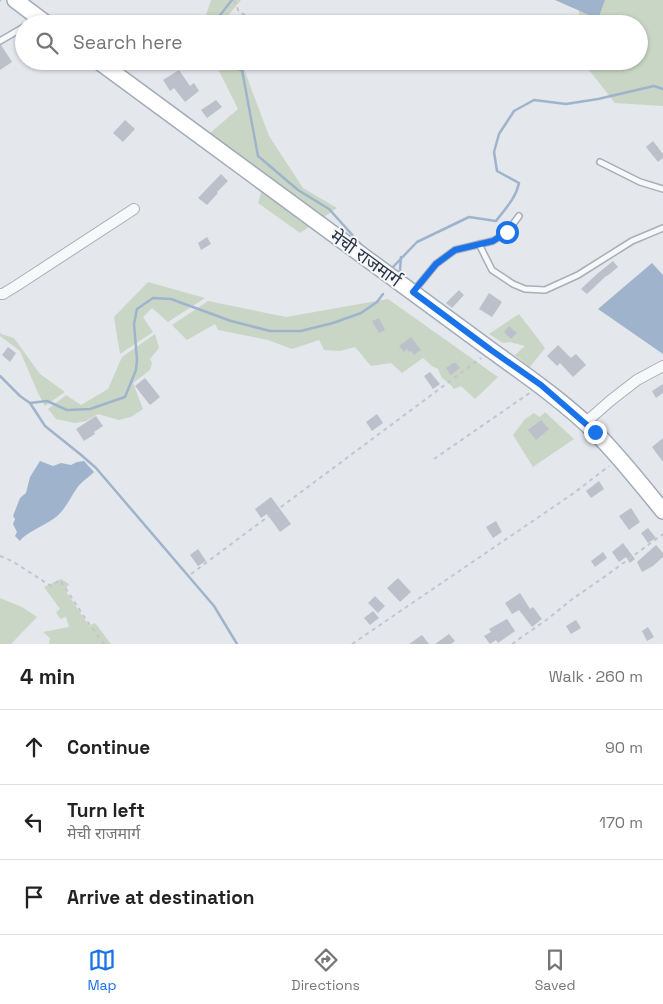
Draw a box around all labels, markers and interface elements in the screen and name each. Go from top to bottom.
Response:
search box [15,15,648,70]
icon: search [33,29,61,57]
text: Search here [73,30,183,55]
route start [496,221,519,244]
street label: मेची राजमार्ग [326,224,407,292]
route end [584,421,607,444]
text: 4 min [20,663,75,690]
text: Walk · 260 m [549,666,643,687]
icon: ahead [20,733,48,761]
text: Continue [67,735,150,760]
text: 90 m [605,737,643,758]
text: Turn left [67,798,145,823]
icon: left [20,808,48,836]
text: 170 m [599,812,643,833]
text: मेची राजमार्ग [67,823,140,844]
icon: arrive [20,883,48,911]
text: Arrive at destination [67,885,255,910]
tab: Map [87,946,117,994]
tab: Directions [291,946,360,994]
tab: Saved [535,946,576,994]

